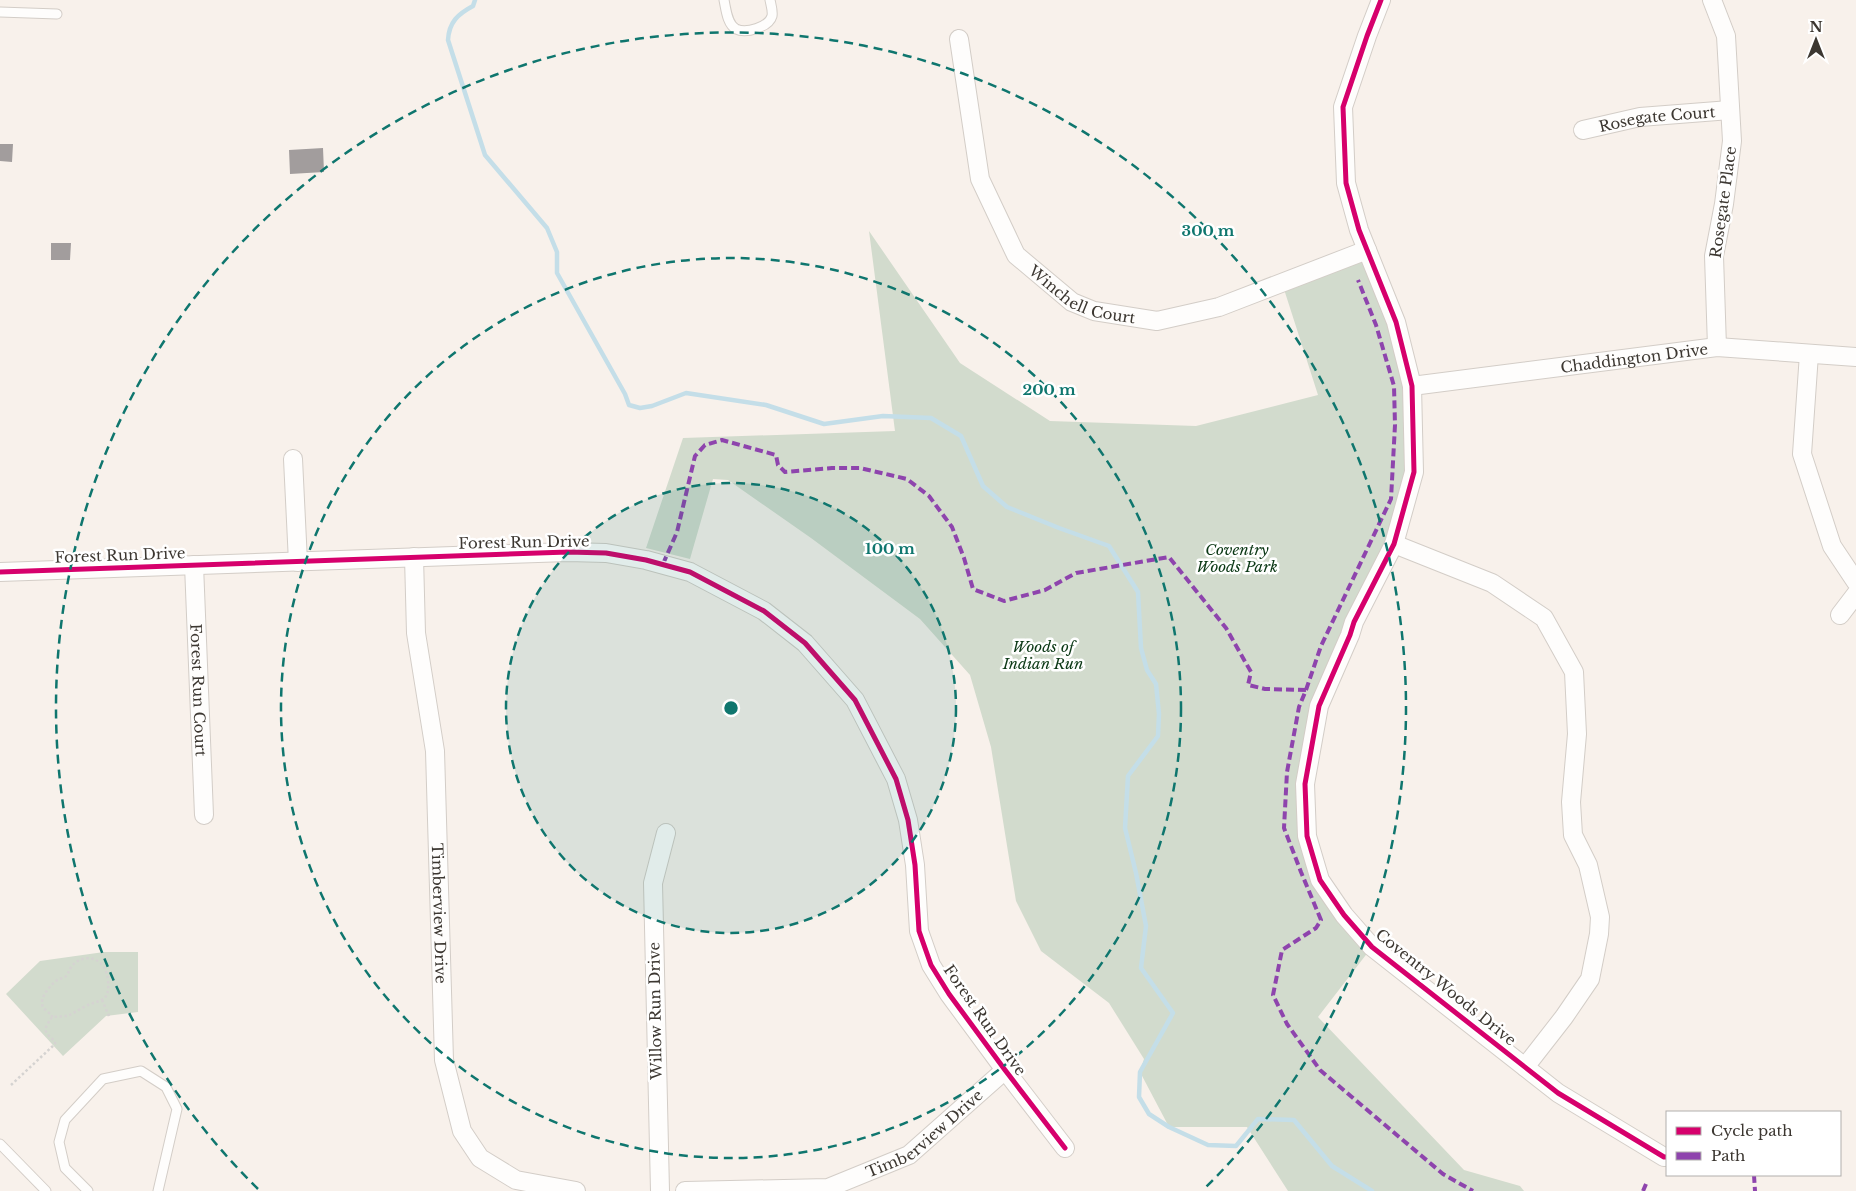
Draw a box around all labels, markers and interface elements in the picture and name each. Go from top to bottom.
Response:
north arrow [1791,15,1841,65]
text: N [1809,18,1823,36]
street label: Rosegate Court [1597,102,1716,136]
street label: Rosegate Place [1706,145,1740,259]
text: 300 m [1182,221,1235,240]
street label: Winchell Court [1024,260,1137,327]
street label: Chaddington Drive [1559,339,1709,376]
text: 200 m [1023,380,1076,399]
street label: Forest Run Drive [458,531,590,553]
text: 100 m [865,539,915,558]
park label: Coventry Woods Park [1196,540,1278,576]
street label: Forest Run Drive [54,543,186,567]
street label: Forest Run Court [187,623,211,757]
park label: Woods of Indian Run [1002,637,1083,673]
centre of rings [722,699,740,717]
street label: Timberview Drive [428,843,451,984]
street label: Coventry Woods Drive [1372,925,1520,1049]
street label: Willow Run Drive [644,942,666,1081]
street label: Forest Run Drive [940,961,1030,1079]
street label: Timberview Drive [863,1085,986,1181]
legend [1666,1111,1841,1176]
text: Cycle path [1711,1121,1793,1140]
text: Path [1711,1146,1745,1165]

